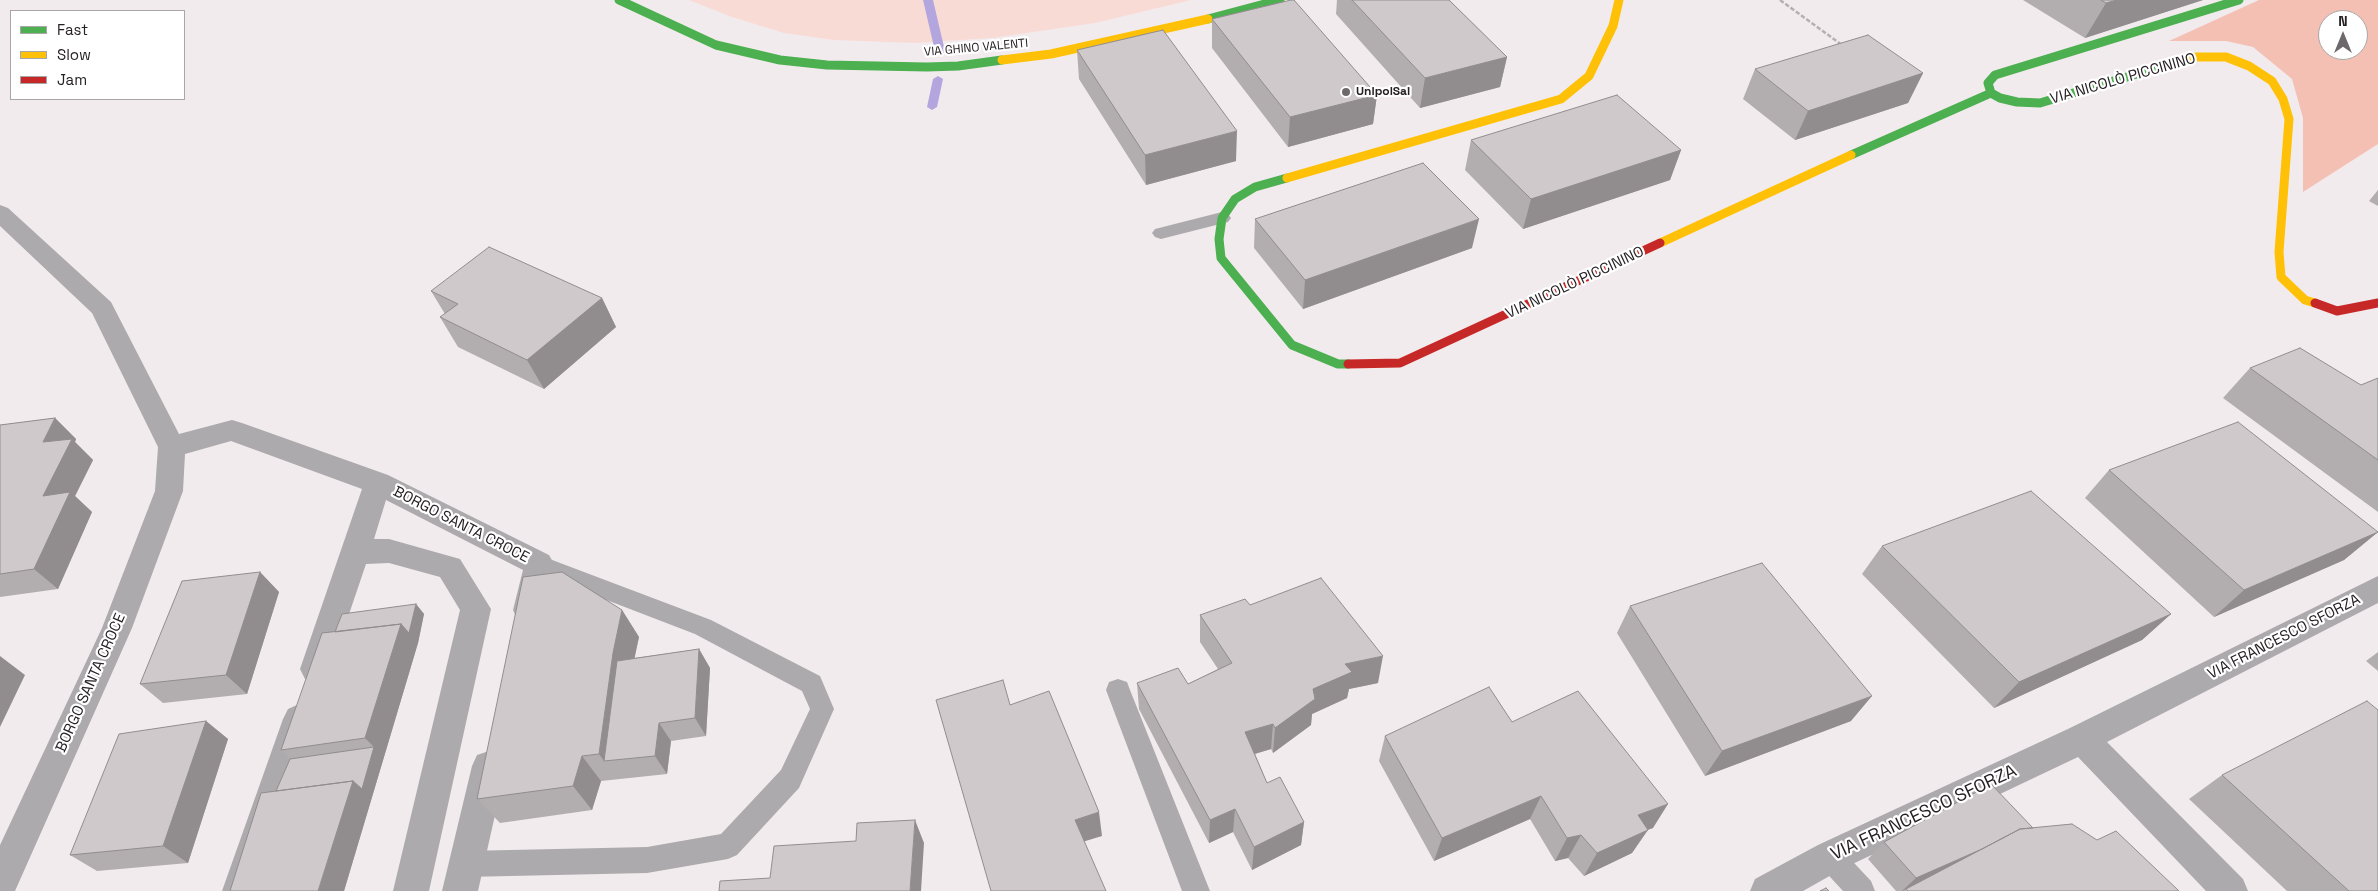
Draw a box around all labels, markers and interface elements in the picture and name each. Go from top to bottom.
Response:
legend [10,10,185,100]
north arrow [2318,10,2368,60]
text: N [2338,12,2348,30]
text: Fast [57,20,88,39]
street label: VIA GHINO VALENTI [923,36,1029,60]
text: Slow [57,45,91,64]
street label: VIA NICOLÒ PICCININO [2048,50,2198,108]
text: Jam [57,70,87,89]
place label: UnipolSai [1356,85,1410,99]
marker: UnipolSai [1340,86,1352,98]
street label: VIA NICOLÒ PICCININO [1503,243,1647,323]
street label: BORGO SANTA CROCE [390,483,532,567]
street label: VIA FRANCESCO SFORZA [2205,591,2363,683]
street label: BORGO SANTA CROCE [52,611,130,755]
street label: VIA FRANCESCO SFORZA [1828,760,2020,866]

